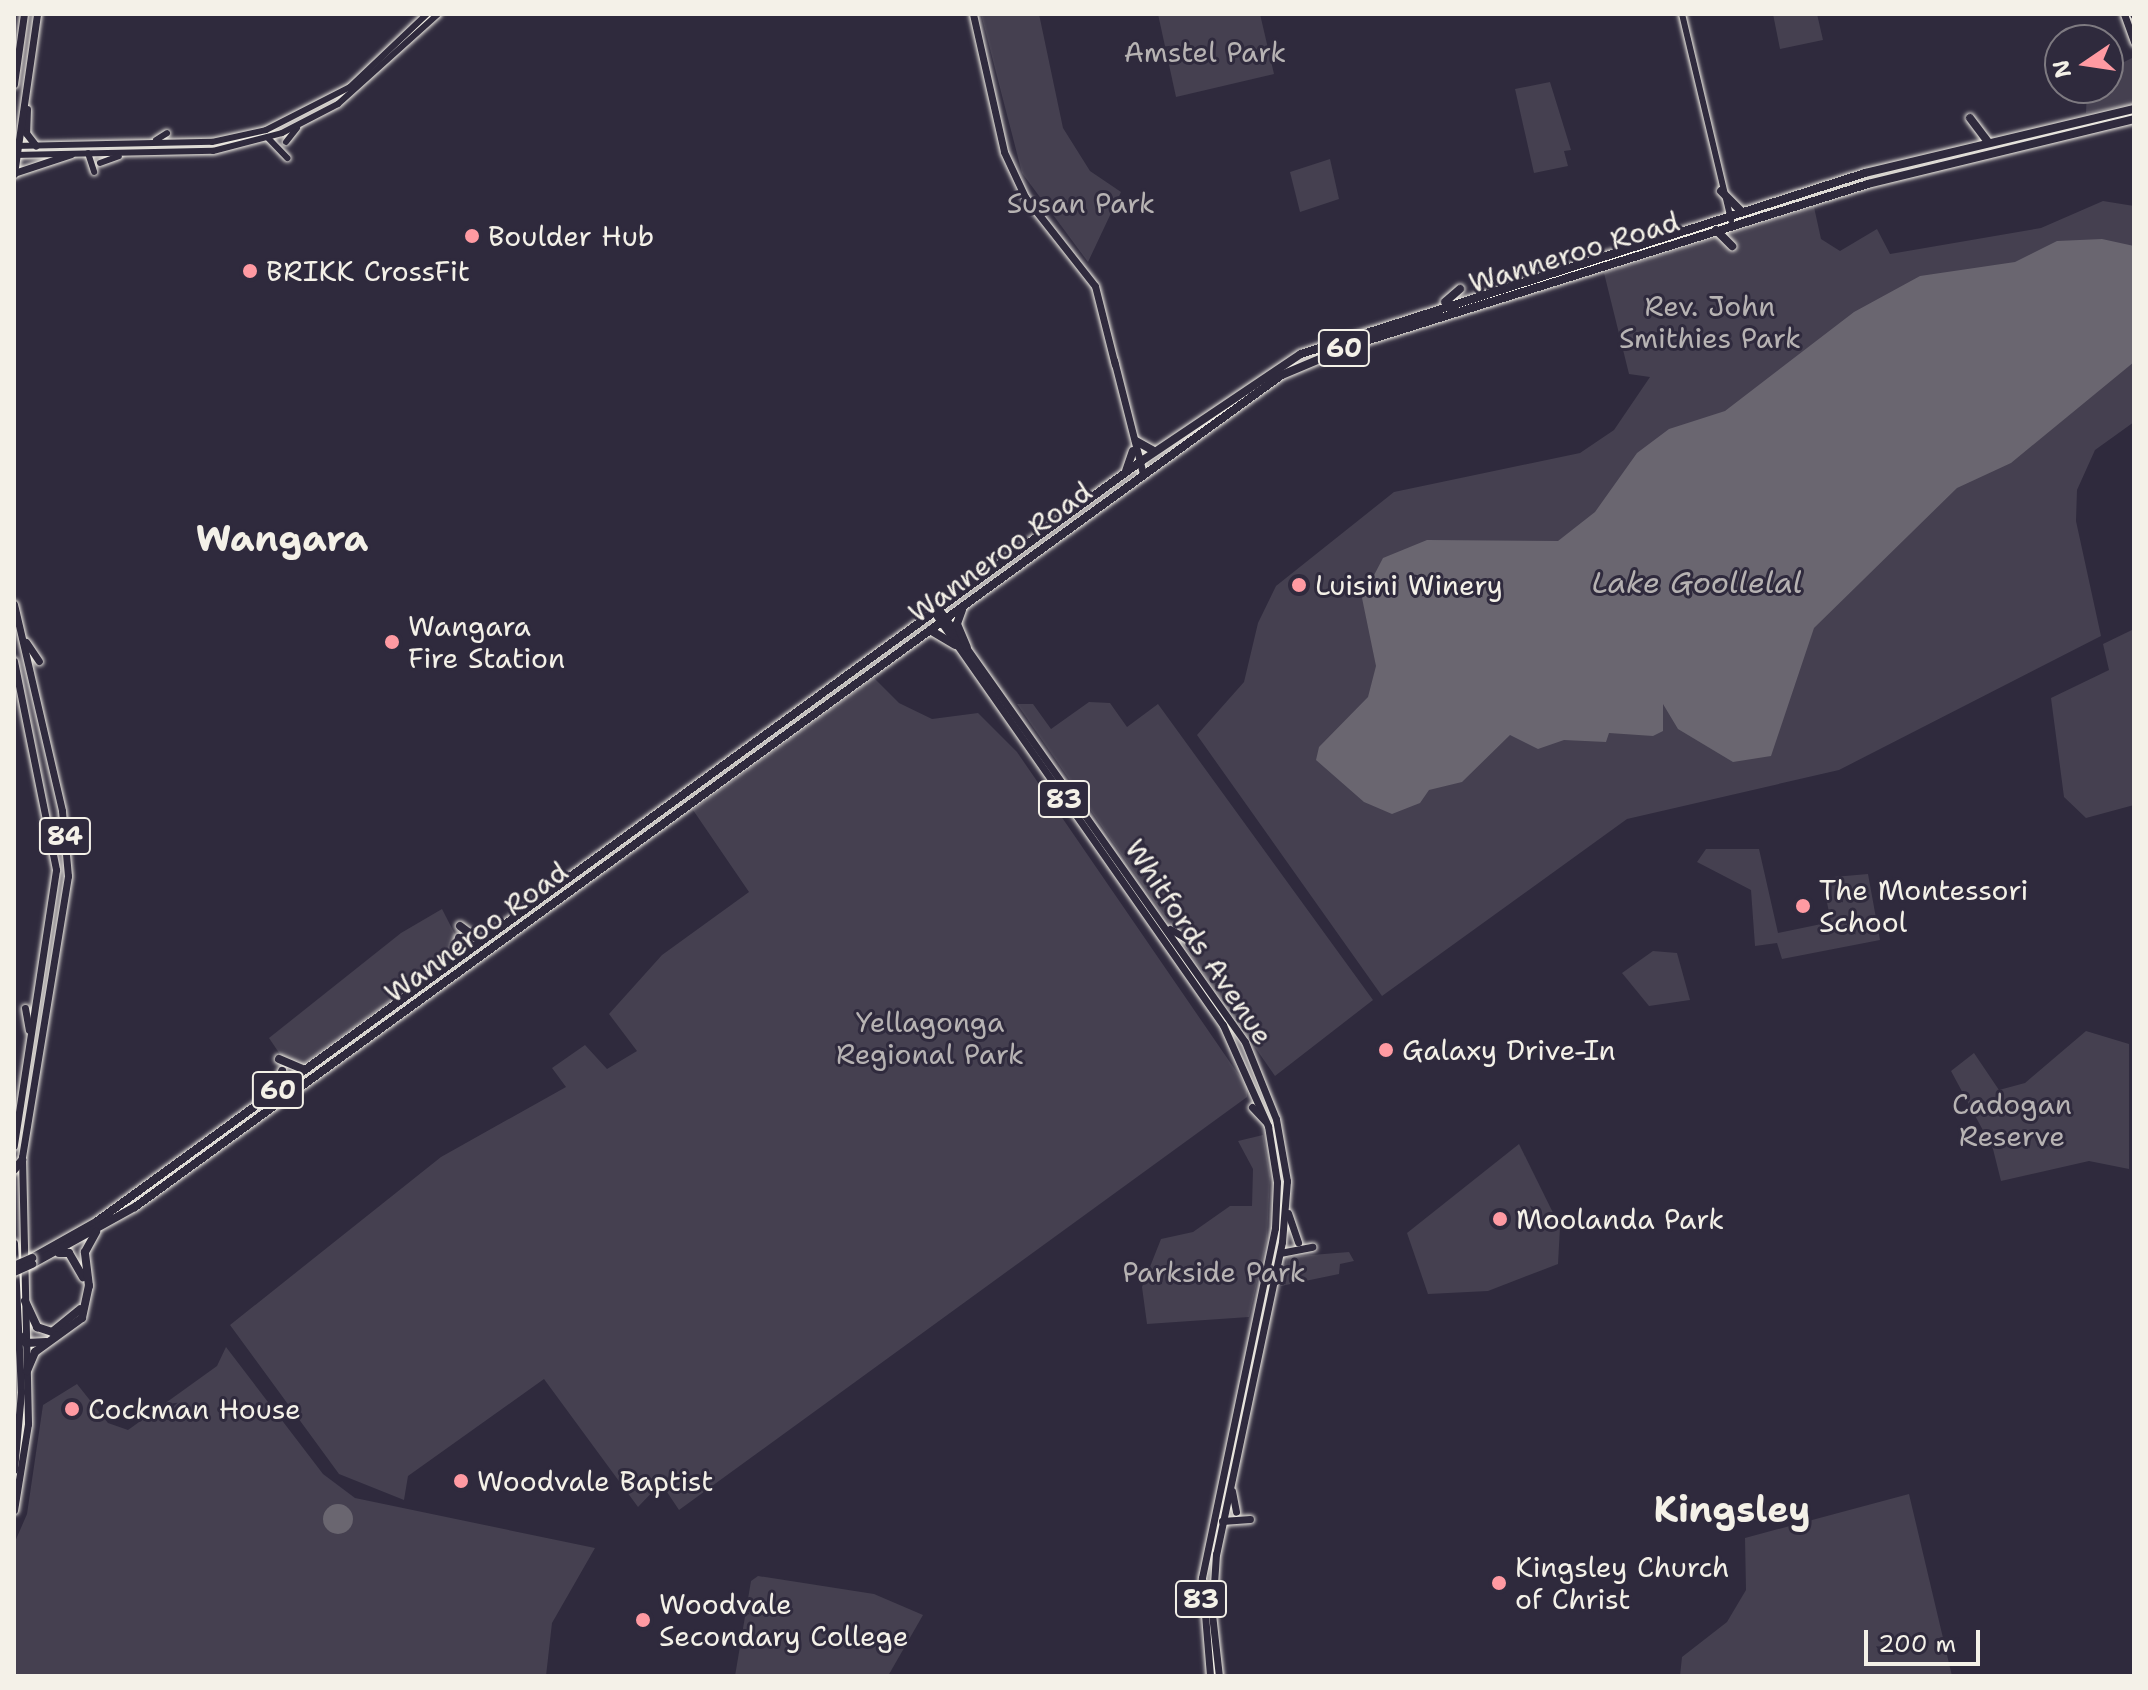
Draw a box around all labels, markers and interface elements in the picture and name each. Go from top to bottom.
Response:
north arrow [2044,24,2124,104]
park label: Amstel Park [1124,35,1286,69]
text: N [2046,57,2078,81]
park label: Susan Park [1007,186,1155,220]
street label: Wanneroo Road [1465,204,1683,300]
place label: Boulder Hub [488,219,654,253]
marker: Boulder Hub [463,227,481,245]
place label: BRIKK CrossFit [266,254,470,288]
marker: BRIKK CrossFit [241,262,259,280]
park label: Rev. John Smithies Park [1619,289,1801,355]
road number: 60 [1316,326,1372,370]
street label: Wanneroo Road [902,474,1098,630]
district label: Wangara [196,517,368,561]
water label: Lake Goollelal [1592,565,1802,601]
place label: Luisini Winery [1315,568,1503,602]
marker: Luisini Winery [1290,576,1308,594]
place label: Wangara Fire Station [408,609,565,675]
marker: Wangara Fire Station [383,633,401,651]
road number: 83 [1036,777,1092,821]
road number: 84 [37,814,93,858]
street label: Whitfords Avenue [1118,833,1280,1051]
street label: Wanneroo Road [378,854,574,1010]
place label: The Montessori School [1819,873,2029,939]
marker: The Montessori School [1794,897,1812,915]
park label: Yellagonga Regional Park [836,1005,1024,1071]
place label: Galaxy Drive-In [1402,1033,1616,1067]
marker: Galaxy Drive-In [1377,1041,1395,1059]
road number: 60 [250,1068,306,1112]
park label: Cadogan Reserve [1952,1087,2072,1153]
place label: Moolanda Park [1516,1202,1724,1236]
marker: Moolanda Park [1491,1210,1509,1228]
park label: Parkside Park [1122,1255,1306,1289]
place label: Cockman House [88,1392,301,1426]
marker: Cockman House [63,1400,81,1418]
place label: Woodvale Baptist [477,1464,713,1498]
marker: Woodvale Baptist [452,1472,470,1490]
district label: Kingsley [1653,1488,1811,1532]
place label: Kingsley Church of Christ [1515,1550,1730,1616]
marker: Kingsley Church of Christ [1490,1574,1508,1592]
road number: 83 [1173,1577,1229,1621]
place label: Woodvale Secondary College [659,1587,908,1653]
marker: Woodvale Secondary College [634,1611,652,1629]
scale bar [1868,1614,1984,1664]
text: 200 m [1878,1628,1956,1660]

